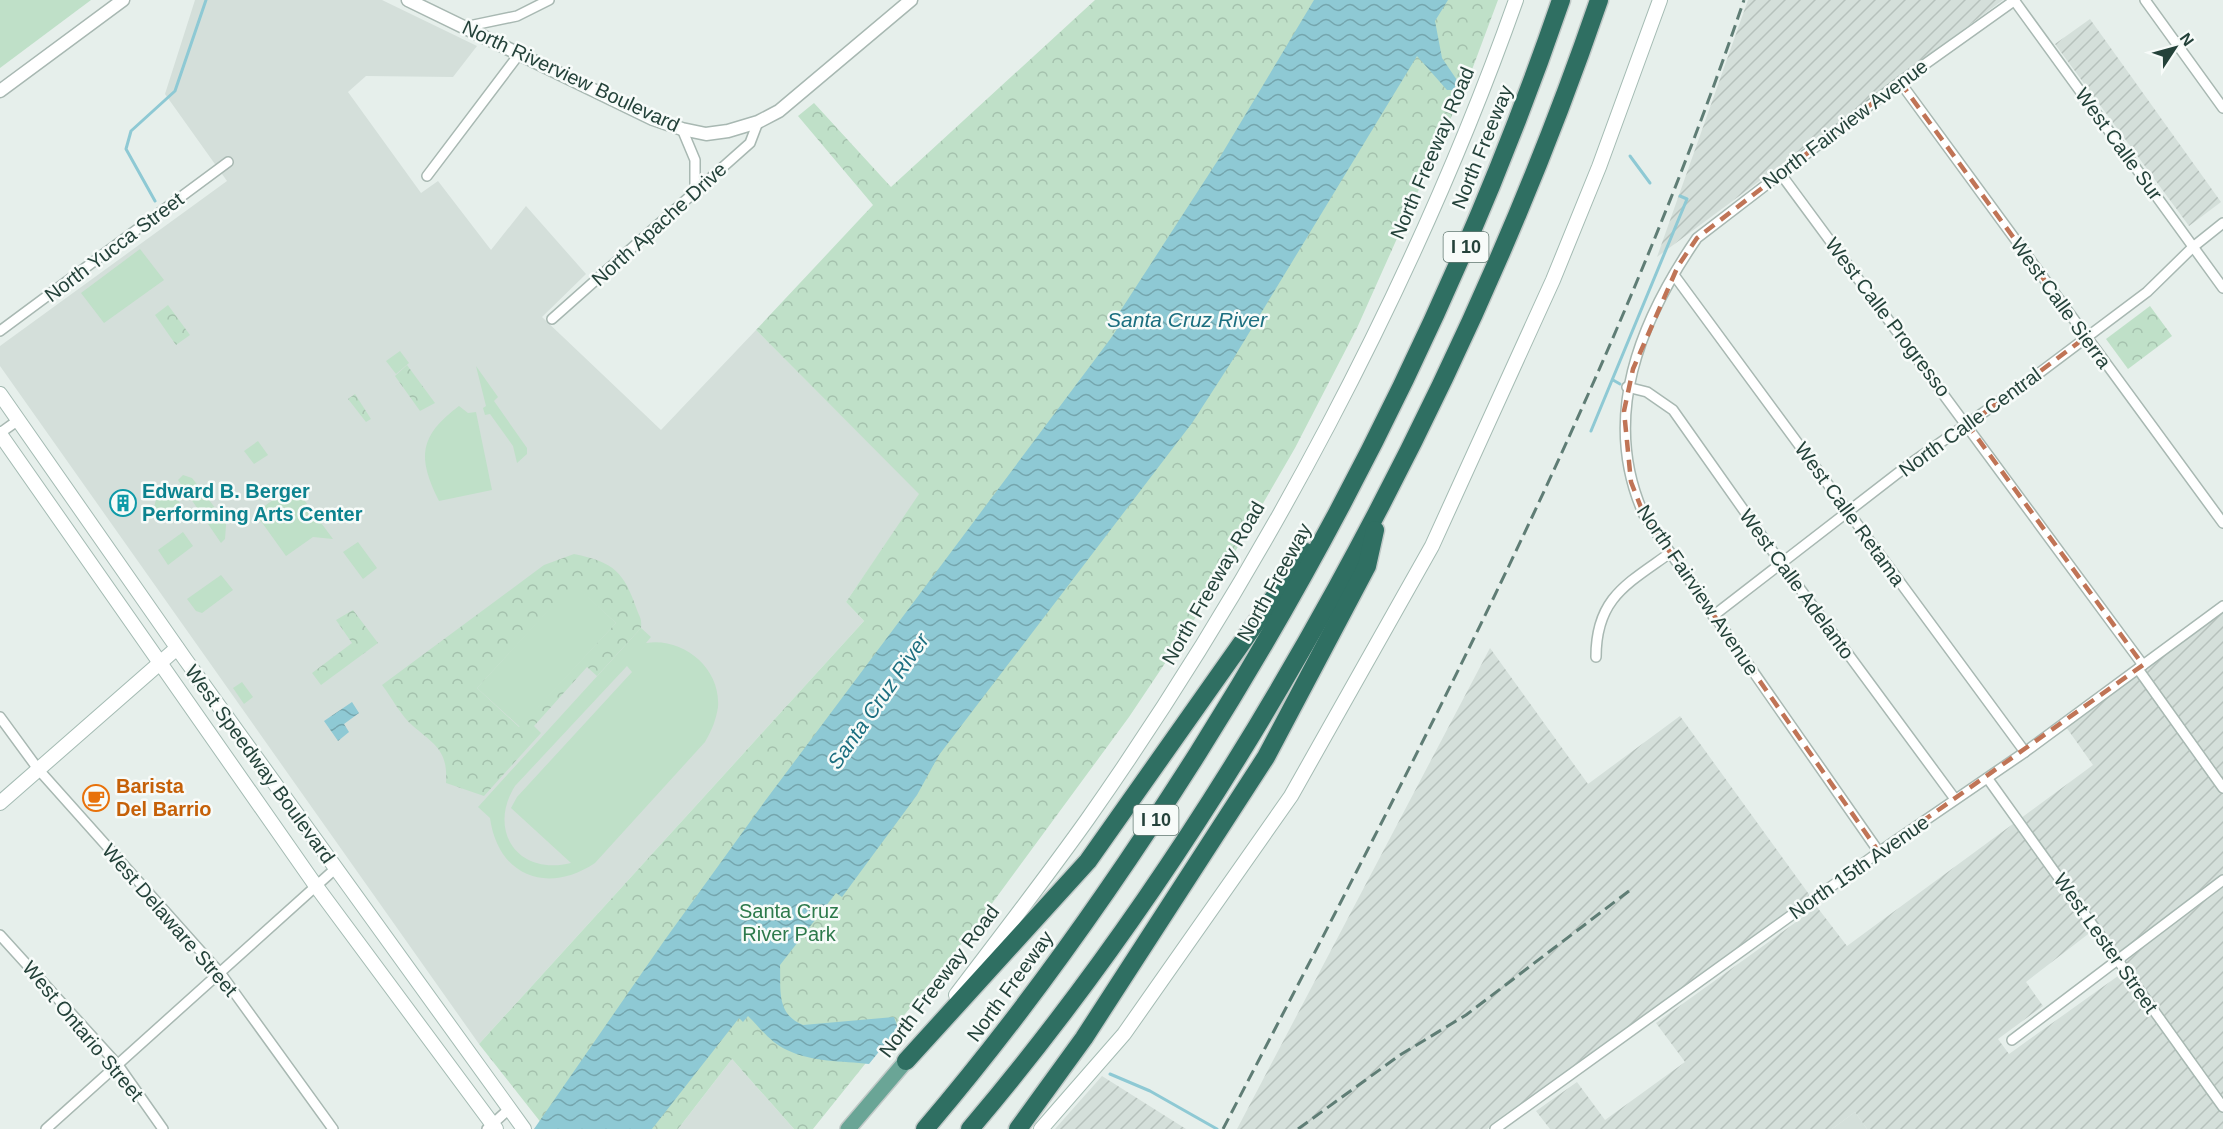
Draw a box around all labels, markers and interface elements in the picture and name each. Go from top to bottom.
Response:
street label: North Riverview Boulevard [459,16,683,136]
north arrow [2145,18,2205,78]
text: N [2176,30,2197,49]
street label: North Fairview Avenue [1758,55,1932,193]
street label: North Freeway Road [1386,64,1478,242]
street label: North Freeway [1447,82,1517,212]
street label: West Calle Sur [2071,84,2167,205]
street label: North Apache Drive [587,158,731,290]
street label: North Yucca Street [40,188,188,306]
road number: I 10 [1444,232,1488,262]
street label: West Calle Progresso [1821,233,1955,401]
street label: West Calle Sierra [2006,234,2116,373]
water label: Santa Cruz River [1107,308,1268,331]
street label: North Calle Central [1895,363,2045,481]
street label: West Calle Retama [1791,438,1910,591]
place label: Edward B. Berger Performing Arts Center [142,480,363,525]
building icon: Edward B. Berger Performing Arts Center [108,488,138,518]
street label: North Freeway Road [1157,498,1269,668]
street label: North Fairview Avenue [1633,501,1763,679]
street label: West Calle Adelanto [1735,505,1859,663]
street label: North Freeway [1233,519,1315,645]
water label: Santa Cruz River [823,628,934,773]
street label: West Speedway Boulevard [181,661,339,867]
place label: Barista Del Barrio [116,775,212,820]
cafe icon: Barista Del Barrio [81,783,111,813]
road number: I 10 [1134,805,1178,835]
street label: North 15th Avenue [1785,811,1933,923]
street label: West Delaware Street [98,840,242,1001]
street label: West Lester Street [2050,869,2163,1017]
park label: Santa Cruz River Park [739,900,839,945]
street label: North Freeway Road [875,901,1003,1061]
street label: North Freeway [963,926,1057,1046]
street label: West Ontario Street [18,957,148,1106]

